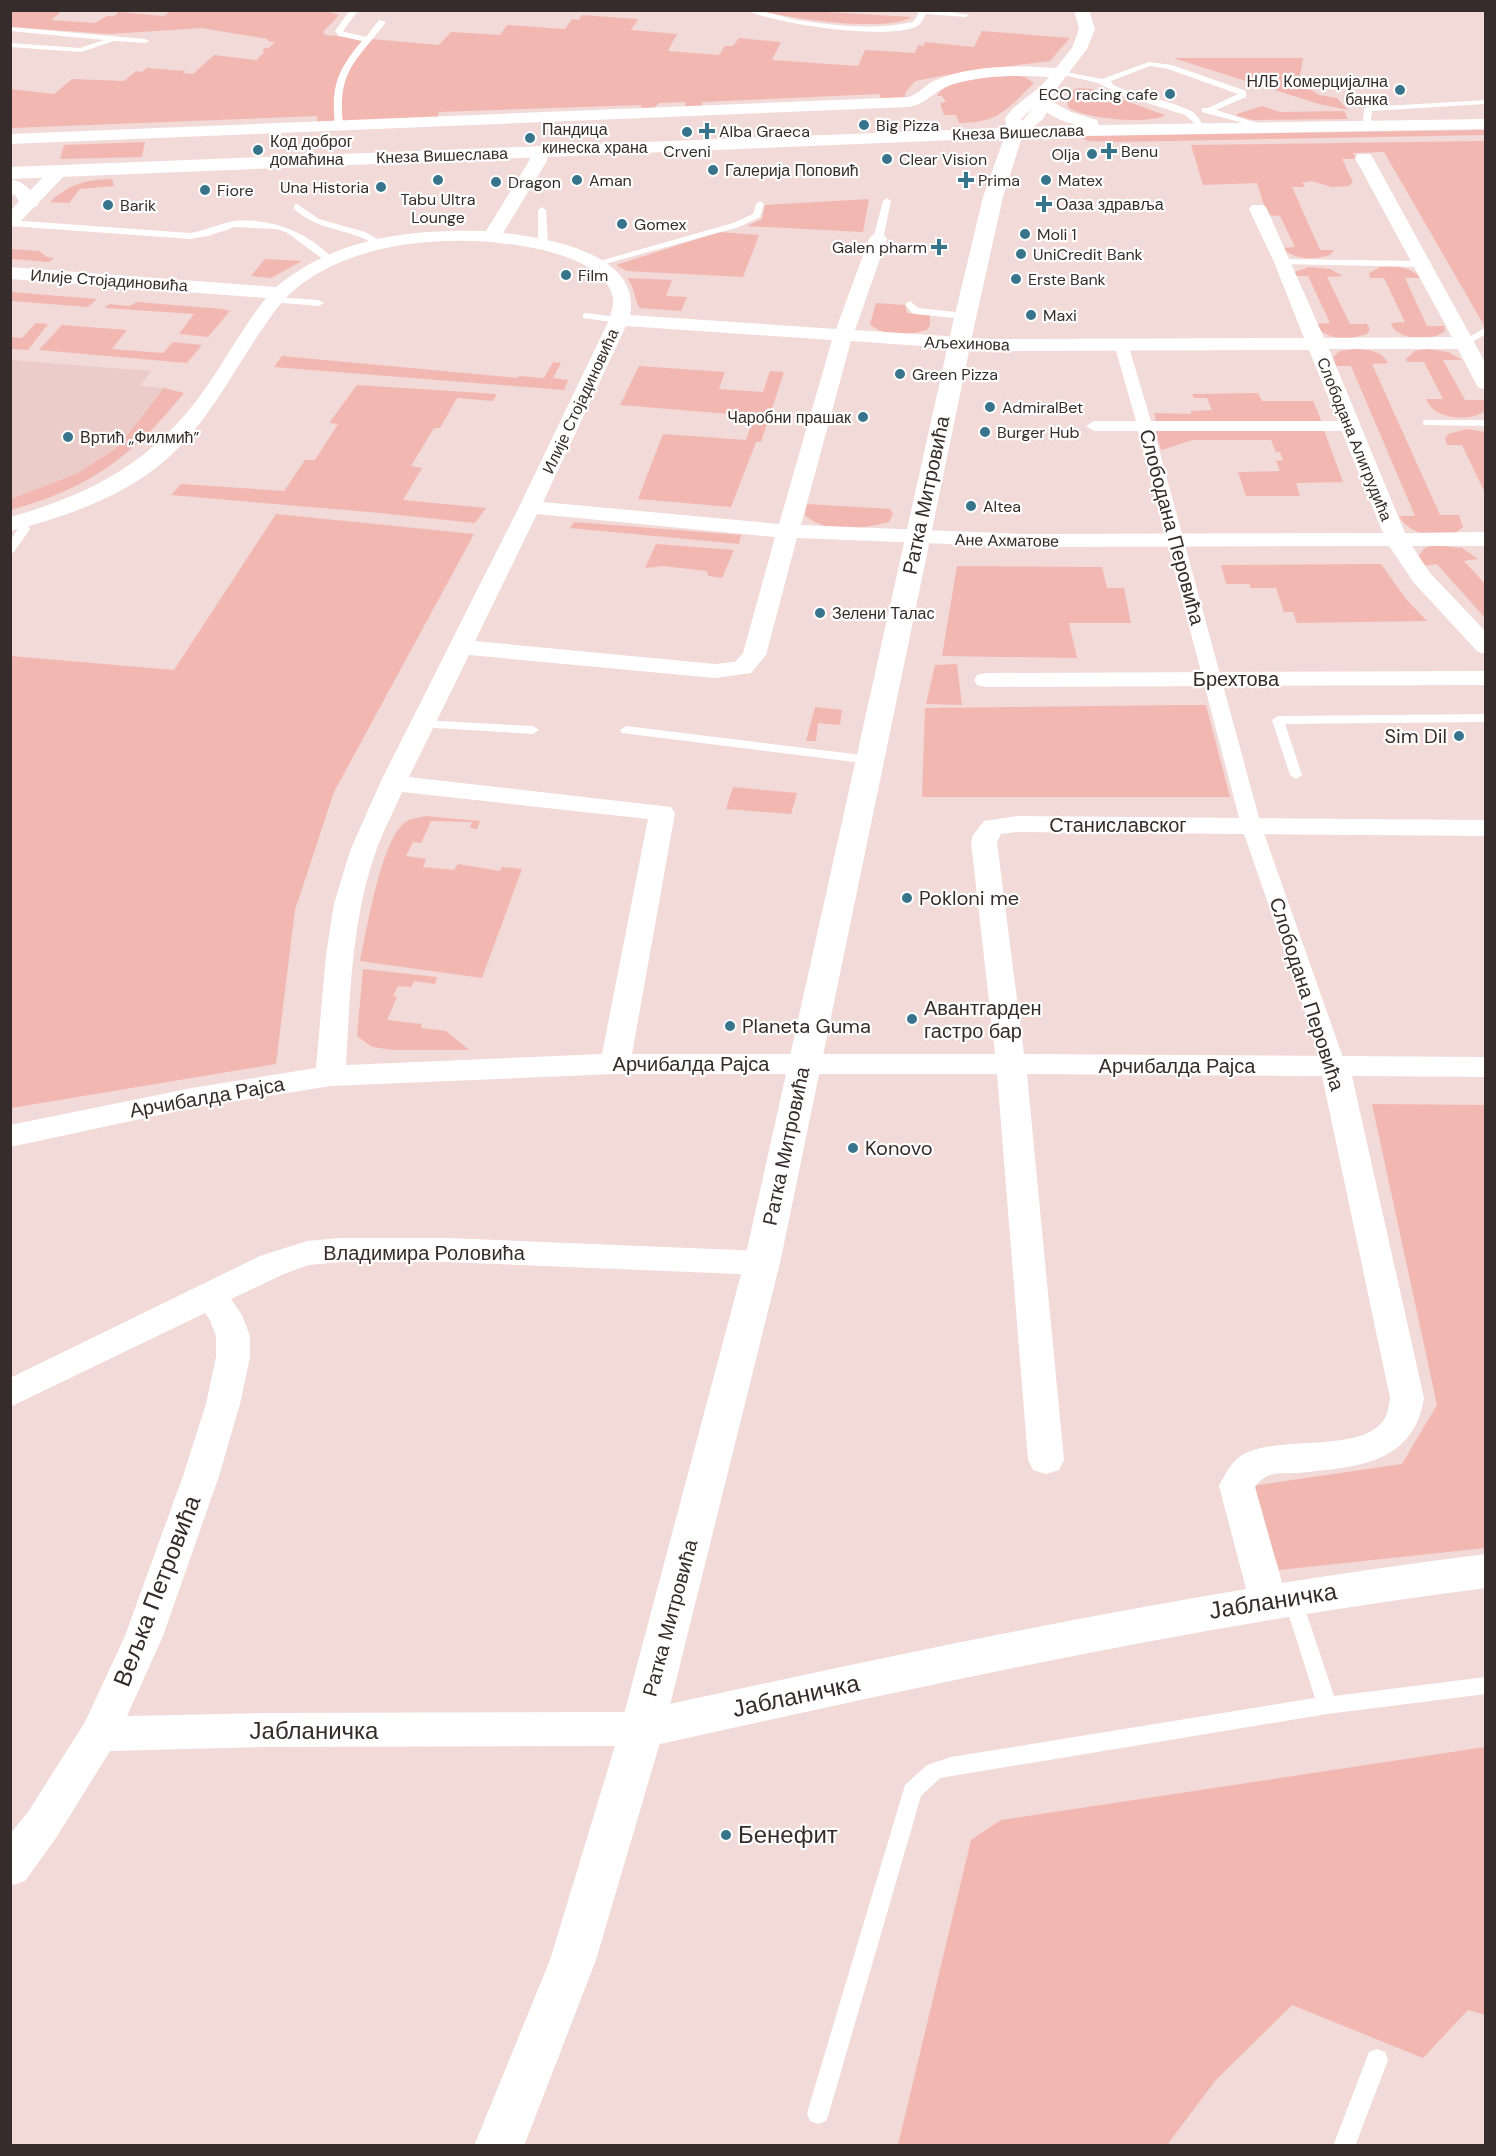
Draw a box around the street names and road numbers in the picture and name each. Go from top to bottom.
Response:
street label: Кнеза Вишеслава [952,120,1084,145]
street label: Кнеза Вишеслава [376,143,508,168]
street label: Илије Стојадиновића [30,265,188,296]
street label: Илије Стојадиновића [538,325,623,477]
street label: Аљехинова [924,332,1010,355]
street label: Слободана Алигрудића [1312,354,1397,524]
street label: Ратка Митровића [897,412,956,577]
street label: Слободана Перовића [1133,426,1211,629]
street label: Ане Ахматове [955,529,1059,552]
street label: Брехтова [1193,666,1280,692]
street label: Станиславског [1049,812,1187,838]
street label: Слободана Перовића [1263,894,1351,1095]
street label: Арчибалда Рајса [613,1051,770,1077]
street label: Арчибалда Рајса [1099,1053,1256,1079]
street label: Ратка Митровића [757,1063,816,1228]
street label: Арчибалда Рајса [127,1070,287,1123]
street label: Владимира Роловића [323,1240,526,1266]
street label: Вељка Петровића [106,1490,207,1691]
street label: Ратка Митровића [637,1536,704,1699]
street label: Јабланичка [1207,1575,1340,1626]
street label: Јабланичка [730,1667,863,1724]
street label: Јабланичка [250,1715,379,1746]

